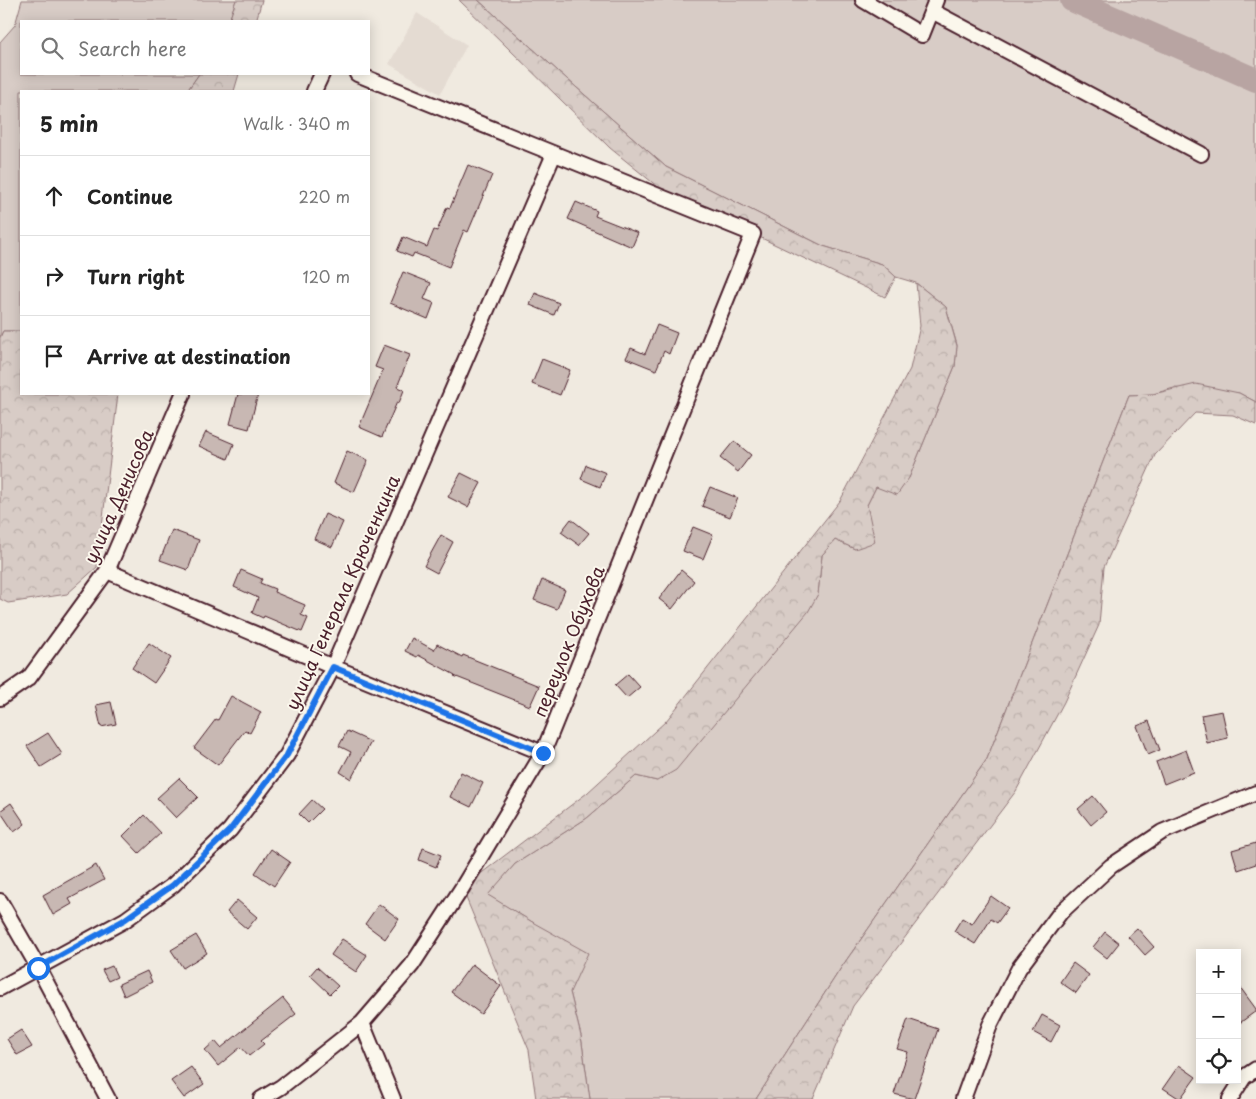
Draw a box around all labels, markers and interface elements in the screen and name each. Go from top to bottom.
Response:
search box [20,20,370,75]
icon: search [38,34,66,62]
text: Search here [78,34,187,62]
text: 5 min [40,107,98,139]
text: Walk · 340 m [243,111,350,135]
icon: ahead [40,182,68,210]
text: Continue [87,182,173,210]
text: 220 m [299,184,350,208]
icon: right [40,262,68,290]
text: Turn right [87,262,185,290]
text: 120 m [303,264,350,288]
icon: arrive [40,342,68,370]
text: Arrive at destination [87,342,291,370]
street label: улица Денисова [76,424,160,567]
street label: улица Генерала Крюченкина [278,469,406,714]
street label: переулок Обухова [525,561,611,721]
route end [532,742,555,765]
map controls [1196,949,1241,1084]
button: + [1196,949,1241,994]
route start [27,957,50,980]
button: − [1196,994,1241,1039]
button: locate [1196,1039,1241,1084]

